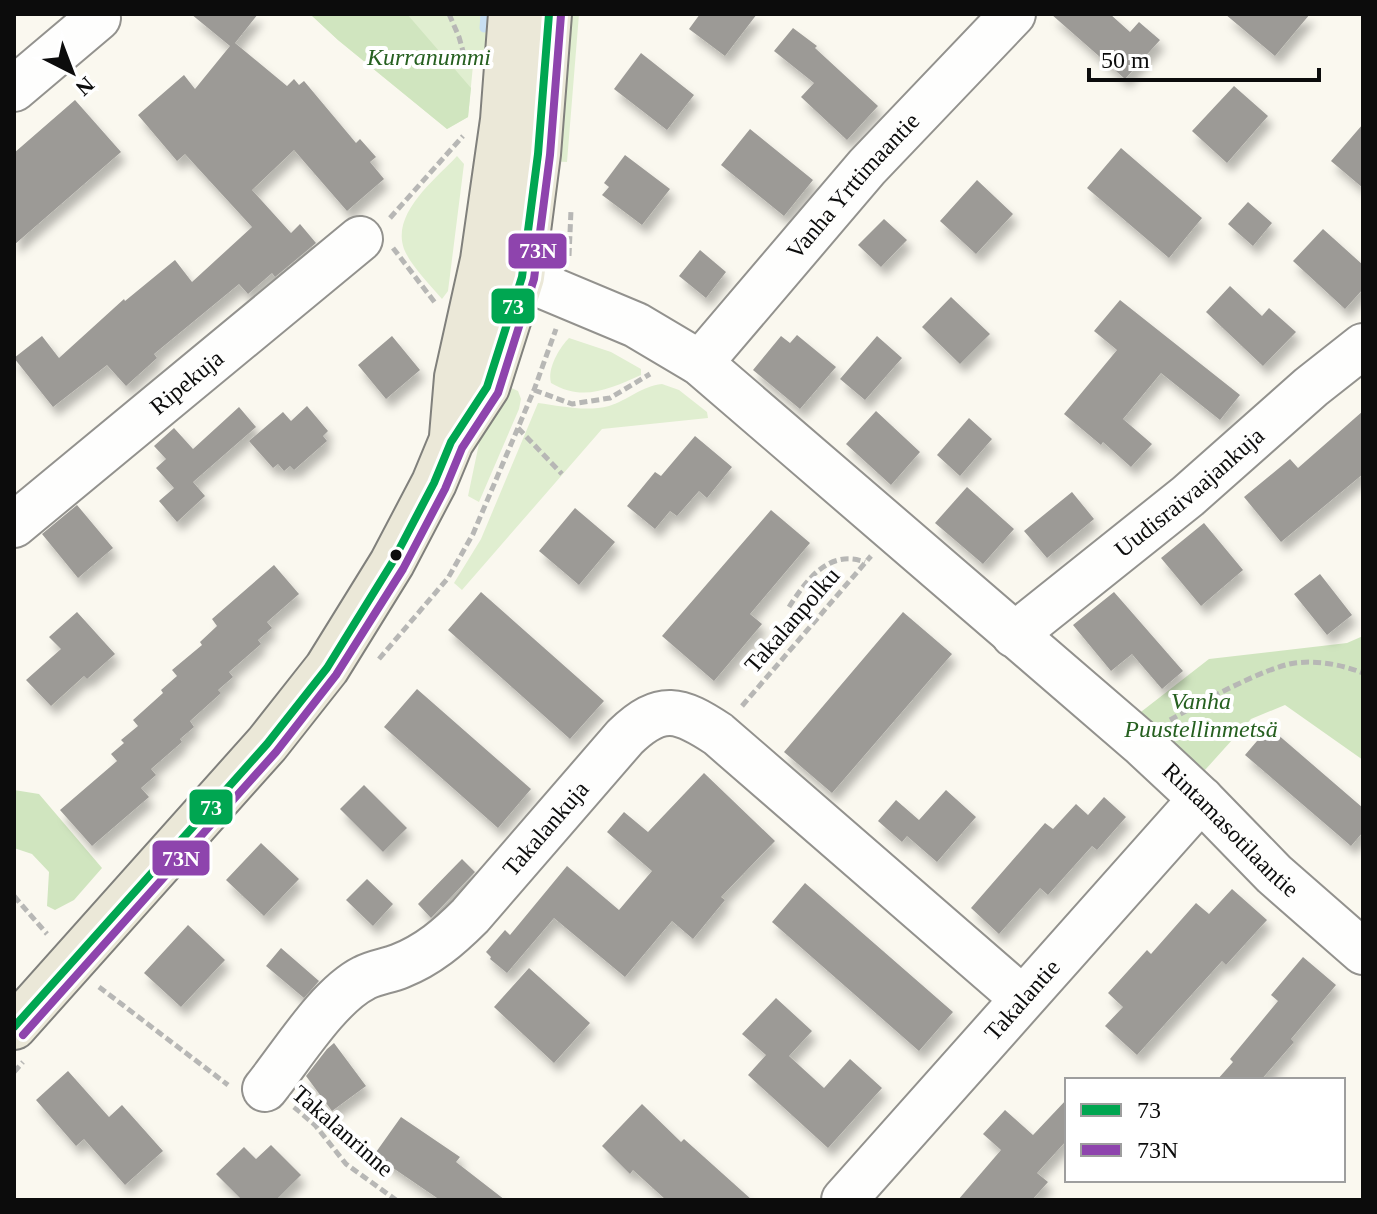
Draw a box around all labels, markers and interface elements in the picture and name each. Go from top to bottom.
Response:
north arrow [32,32,112,112]
scale bar [1089,32,1319,82]
park label: Kurranummi [366,44,491,70]
text: 50 m [1101,47,1150,73]
text: N [71,72,99,101]
street label: Vanha Yrttimaantie [781,108,925,264]
line badge: 73N [507,232,568,270]
text: 73N [519,238,557,263]
line badge: 73 [490,287,536,325]
text: 73 [502,294,524,319]
street label: Ripekuja [145,344,229,420]
street label: Uudisraivaajankuja [1110,422,1269,562]
unlabelled marker [388,547,404,563]
street label: Takalanpolku [739,562,845,678]
park label: Vanha Puustellinmetsä [1123,688,1278,742]
street label: Rintamasotilaantie [1158,757,1304,902]
street label: Takalankuja [498,776,594,881]
line badge: 73 [188,788,234,826]
text: 73 [200,795,222,820]
line badge: 73N [151,839,211,877]
text: 73N [162,846,200,871]
street label: Takalantie [979,954,1065,1046]
legend [1065,1078,1345,1182]
street label: Takalanrinne [287,1080,399,1182]
text: 73 [1137,1097,1161,1123]
text: 73N [1137,1137,1178,1163]

